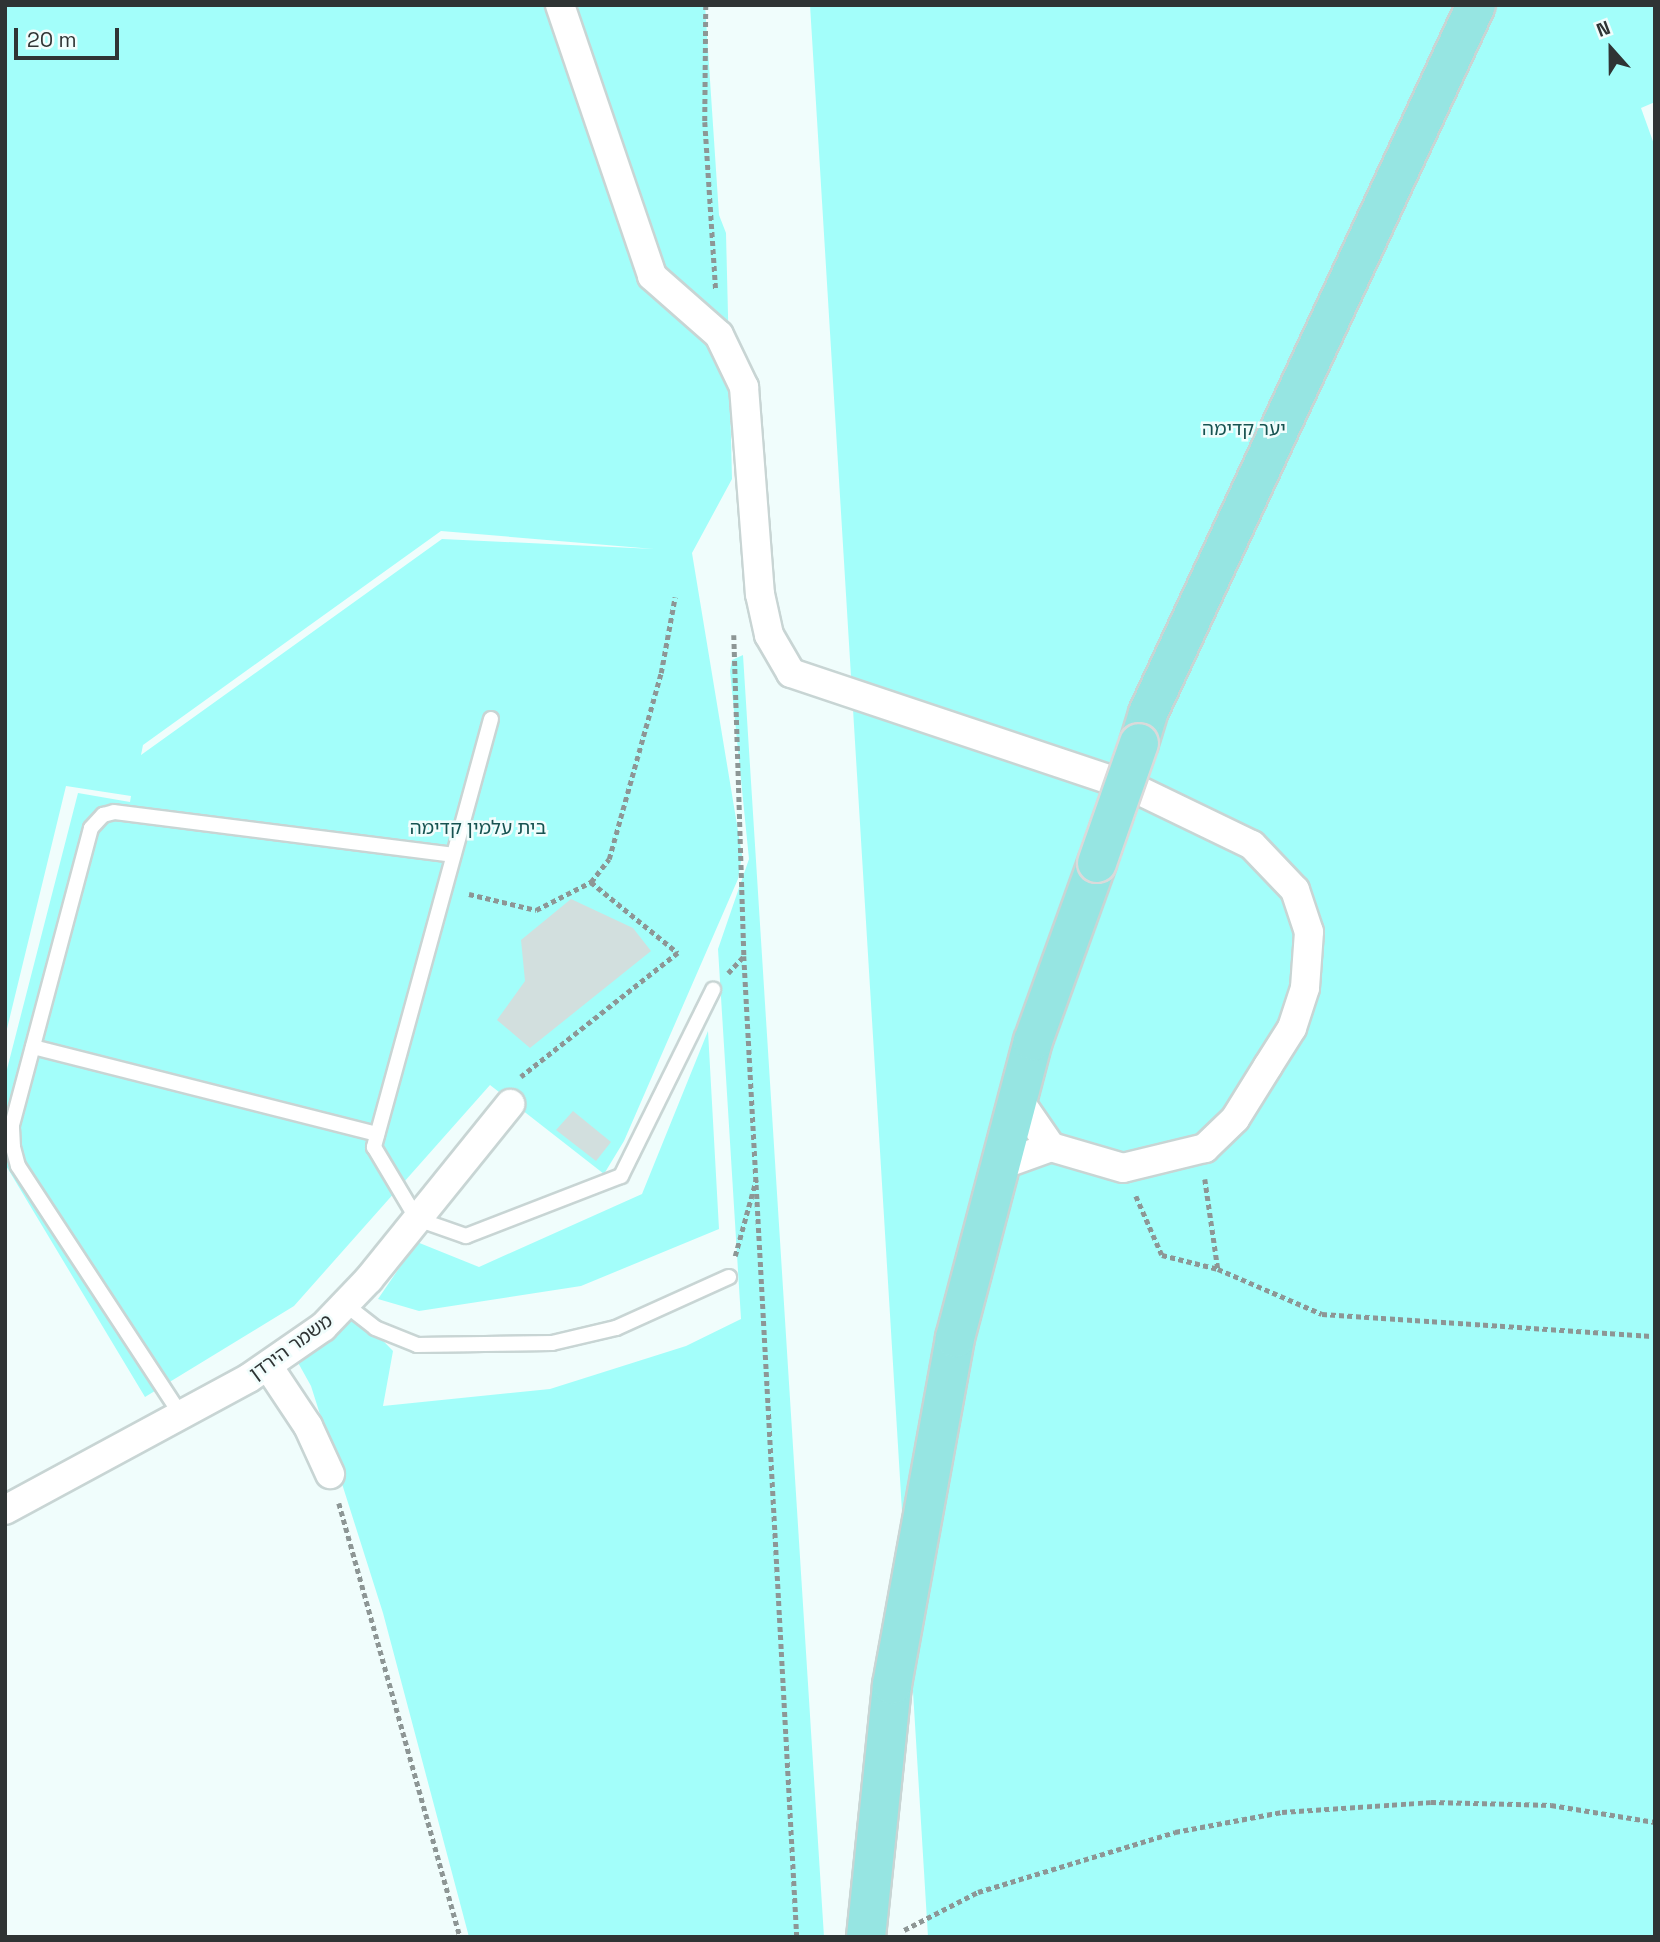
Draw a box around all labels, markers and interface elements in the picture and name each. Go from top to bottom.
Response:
scale bar [18,14,122,58]
north arrow [1576,14,1646,84]
text: N [1593,15,1614,43]
text: 20 m [27,26,77,53]
park label: יער קדימה [1202,418,1286,440]
park label: בית עלמין קדימה [410,817,546,839]
street label: משמר הירדן [245,1309,337,1385]

